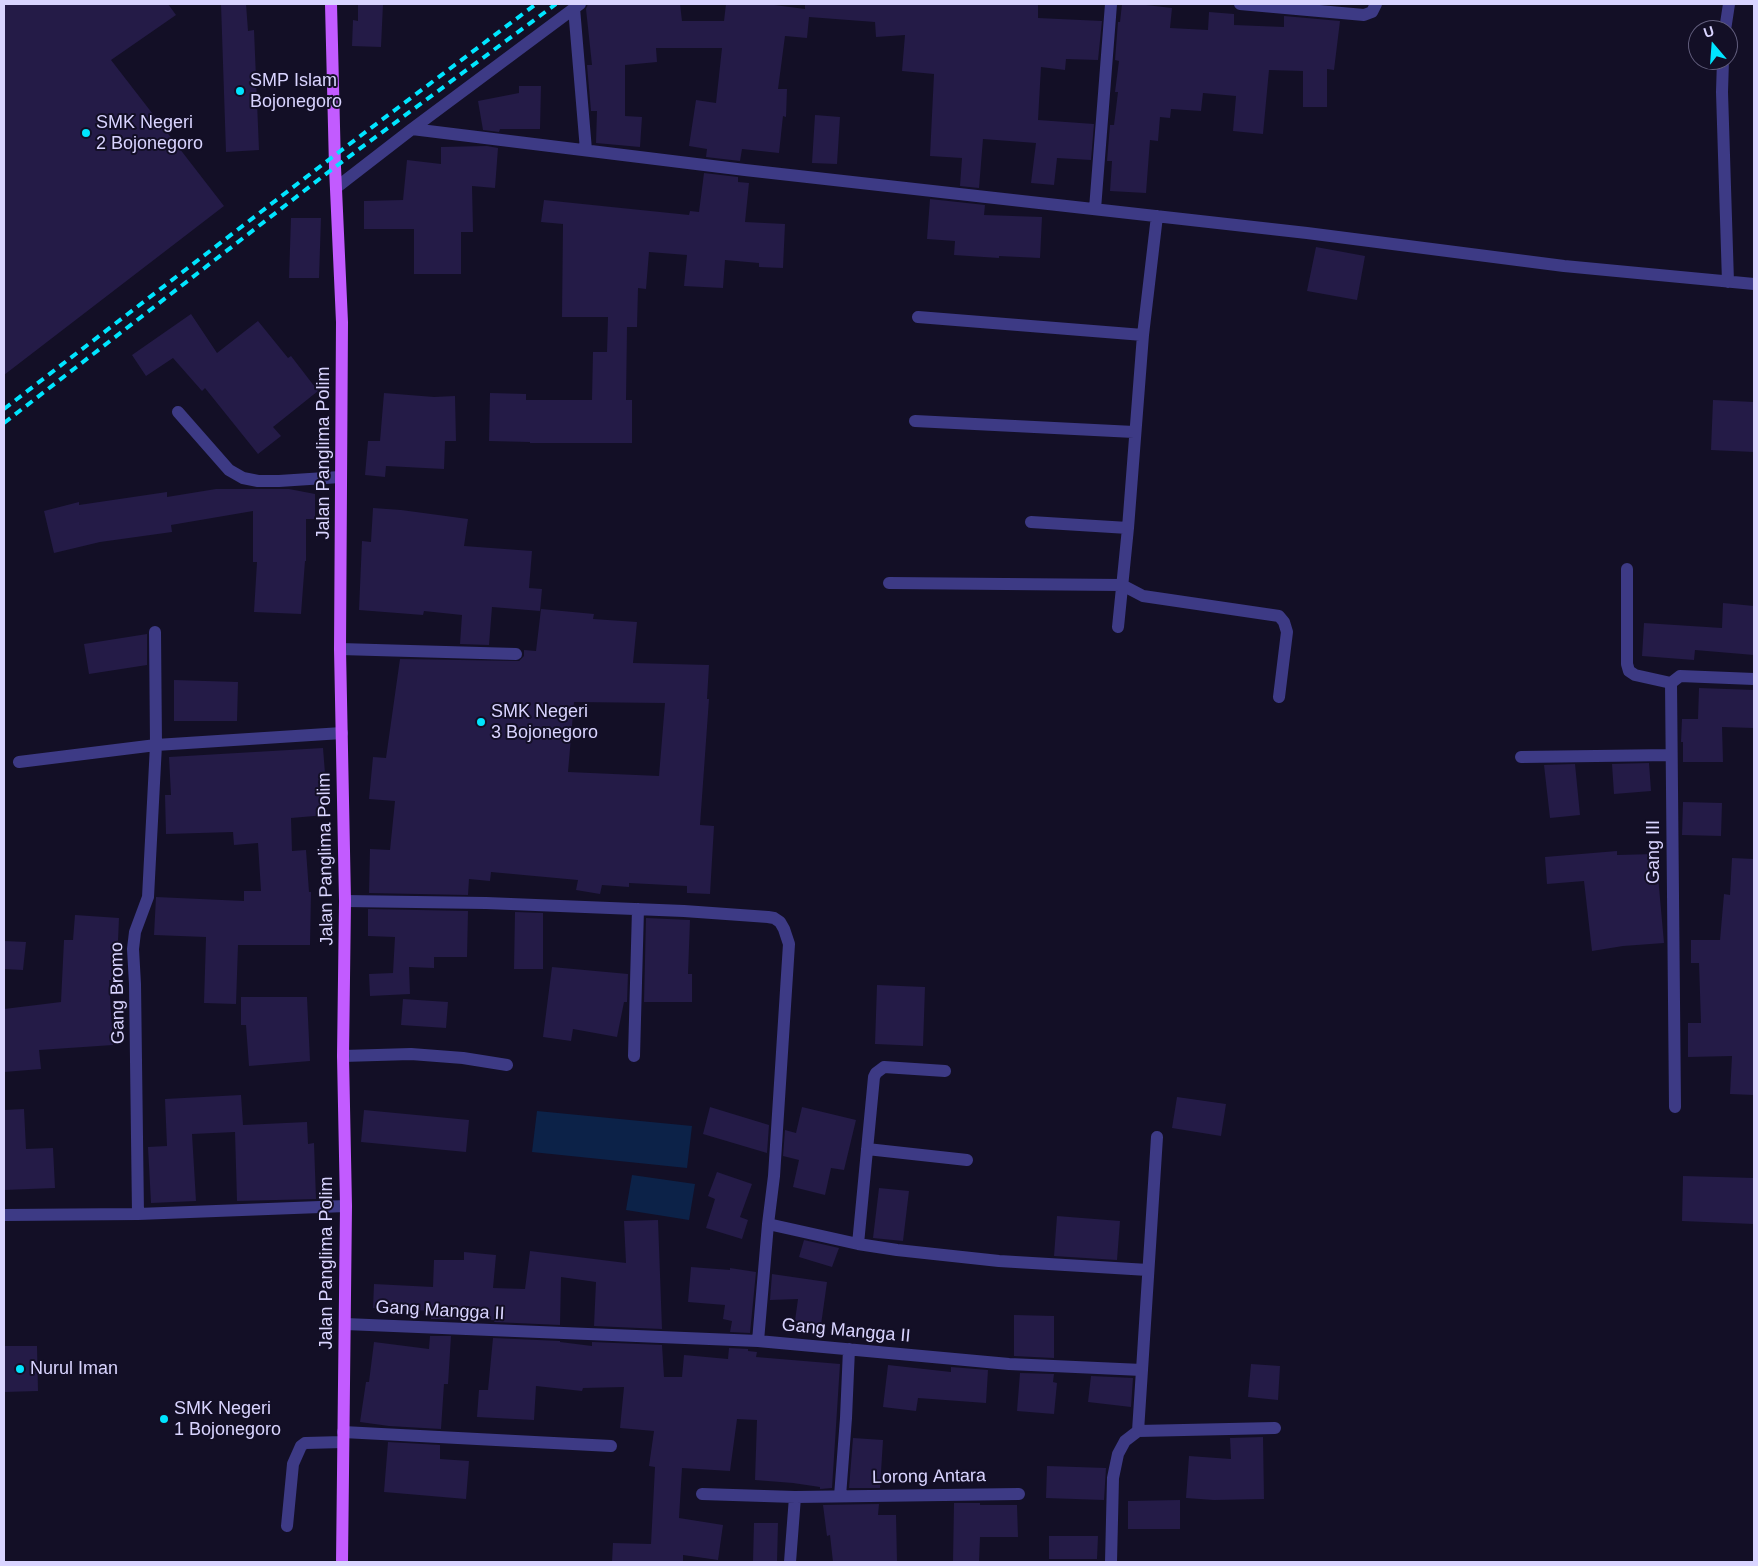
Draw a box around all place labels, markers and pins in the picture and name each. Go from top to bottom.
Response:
place label: SMP Islam Bojonegoro [250,70,342,112]
marker: SMP Islam Bojonegoro [234,85,246,97]
place label: SMK Negeri 2 Bojonegoro [96,112,203,154]
marker: SMK Negeri 2 Bojonegoro [80,127,92,139]
place label: SMK Negeri 3 Bojonegoro [491,701,598,744]
marker: SMK Negeri 3 Bojonegoro [475,716,487,728]
place label: Nurul Iman [30,1358,118,1380]
marker: Nurul Iman [14,1363,26,1375]
place label: SMK Negeri 1 Bojonegoro [174,1398,281,1440]
marker: SMK Negeri 1 Bojonegoro [158,1413,170,1425]

